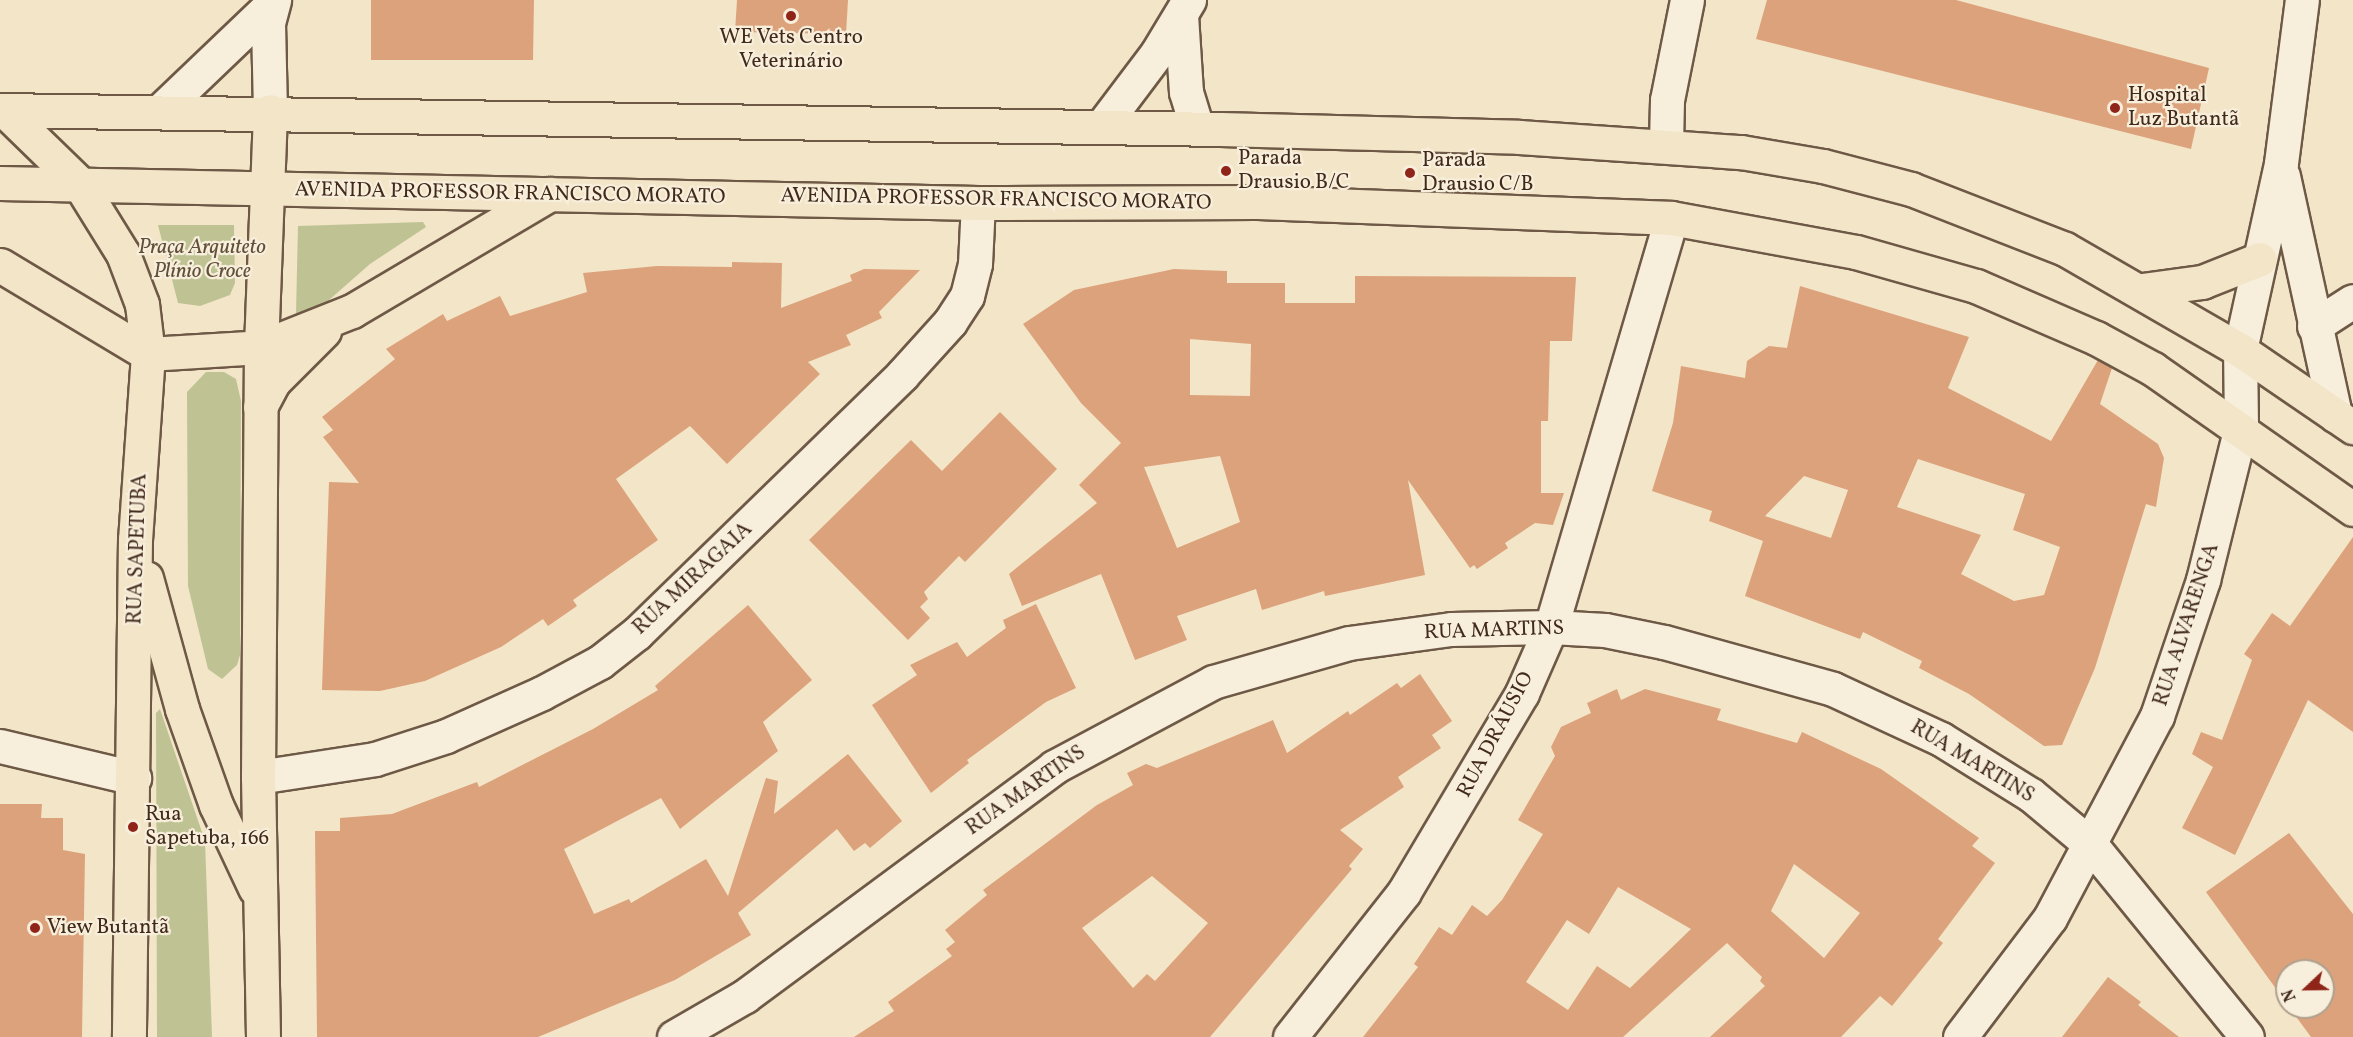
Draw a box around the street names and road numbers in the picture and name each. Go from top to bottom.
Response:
street label: AVENIDA PROFESSOR FRANCISCO MORATO [294,178,726,210]
street label: AVENIDA PROFESSOR FRANCISCO MORATO [780,184,1212,216]
street label: RUA SAPETUBA [123,473,153,625]
street label: RUA MIRAGAIA [628,517,758,641]
street label: RUA ALVARENGA [2149,540,2225,710]
street label: RUA MARTINS [1423,616,1565,646]
street label: RUA DRÁUSIO [1452,668,1540,802]
street label: RUA MARTINS [1905,715,2039,809]
street label: RUA MARTINS [961,740,1091,842]

